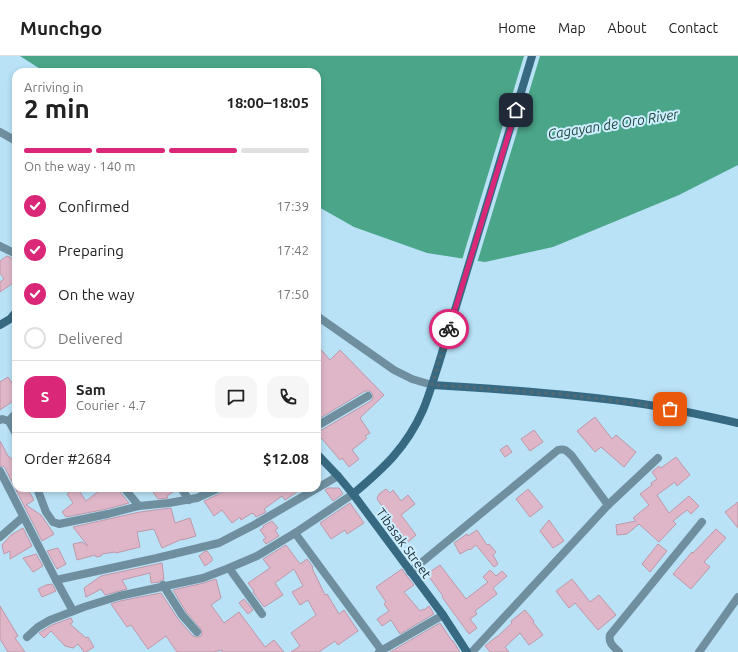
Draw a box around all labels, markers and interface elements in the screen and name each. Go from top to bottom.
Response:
text: Munchgo [20,17,102,39]
text: Home [498,20,536,36]
text: Map [558,20,586,36]
text: About [608,20,647,36]
text: Contact [669,20,718,36]
text: Arriving in [24,80,83,94]
pin [499,93,533,127]
text: 2 min [24,94,90,123]
text: 18:00–18:05 [226,94,309,111]
icon: home [505,99,527,121]
water label: Cagayan de Oro River [546,106,680,142]
text: On the way · 140 m [24,159,136,173]
icon: check [24,195,46,217]
text: Confirmed [58,198,130,215]
text: 17:39 [276,199,309,213]
icon: check [24,239,46,261]
text: Preparing [58,242,124,259]
text: 17:42 [276,243,309,257]
icon: check [24,283,46,305]
text: On the way [58,286,134,303]
text: 17:50 [276,287,309,301]
courier [429,309,469,349]
icon: bike [438,318,460,340]
text: Delivered [58,330,123,347]
button: chat [215,376,257,418]
button: phone [267,376,309,418]
text: Sam [76,381,106,398]
text: S [41,388,49,405]
pin [653,392,687,426]
text: Courier · 4.7 [76,398,146,412]
icon: bag [659,398,681,420]
text: Order #2684 [24,450,111,467]
text: $12.08 [263,450,309,467]
street label: Tibasak Street [374,505,434,581]

